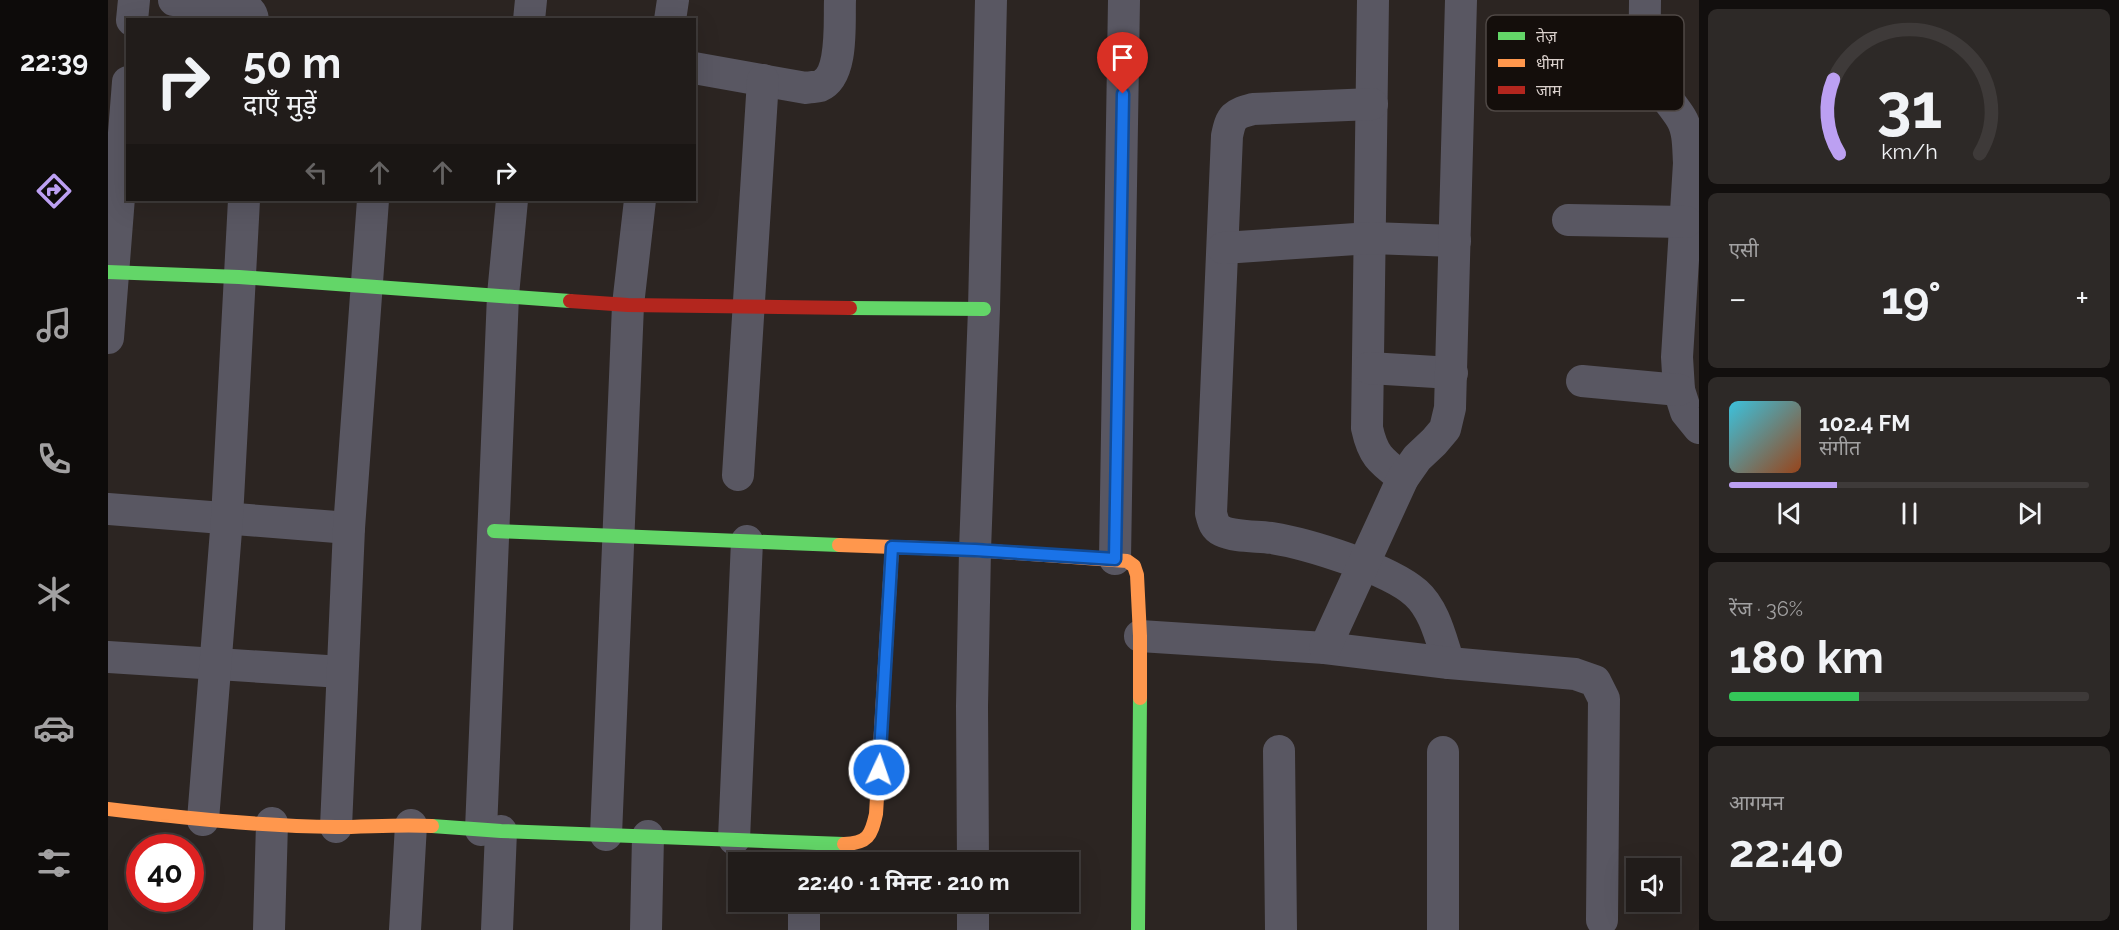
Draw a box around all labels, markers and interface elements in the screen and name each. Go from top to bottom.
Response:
legend [1486,15,1684,111]
text: तेज़ [1536,27,1558,46]
pin [1097,32,1148,94]
text: 50 m [243,39,341,88]
icon: arrive [1106,41,1139,74]
icon: right [144,42,222,120]
text: 22:39 [20,46,88,77]
text: धीमा [1536,54,1565,73]
text: 31 [1876,69,1942,143]
text: जाम [1536,81,1562,100]
text: दाएँ मुड़ें [243,89,317,120]
text: km/h [1881,139,1937,164]
icon: left [300,156,333,189]
icon: ahead [363,156,396,189]
icon: ahead [426,156,459,189]
icon: right [489,156,522,189]
icon: directions [33,170,75,212]
text: एसी [1729,238,1759,262]
text: 19° [1881,272,1941,325]
text: − [1729,279,1747,318]
text: + [2075,279,2089,318]
icon: music [33,304,75,346]
text: 102.4 FM [1819,410,1910,436]
text: संगीत [1819,436,1860,460]
icon: phone [33,438,75,480]
icon: previous [1773,497,1806,530]
icon: pause [1893,497,1926,530]
icon: next [2013,497,2046,530]
icon: climate [33,573,75,615]
text: रेंज · 36% [1729,597,1803,621]
text: 180 km [1729,631,1884,684]
icon: car [33,707,75,749]
position arrow [847,738,911,802]
text: आगमन [1729,791,1784,815]
text: 22:40 [1729,825,1844,878]
speed limit sign: 40 [126,834,204,912]
icon: filters [33,842,75,884]
map controls [1626,858,1680,912]
button: sound [1626,858,1680,912]
text: 22:40 · 1 मिनट · 210 m [797,869,1010,895]

